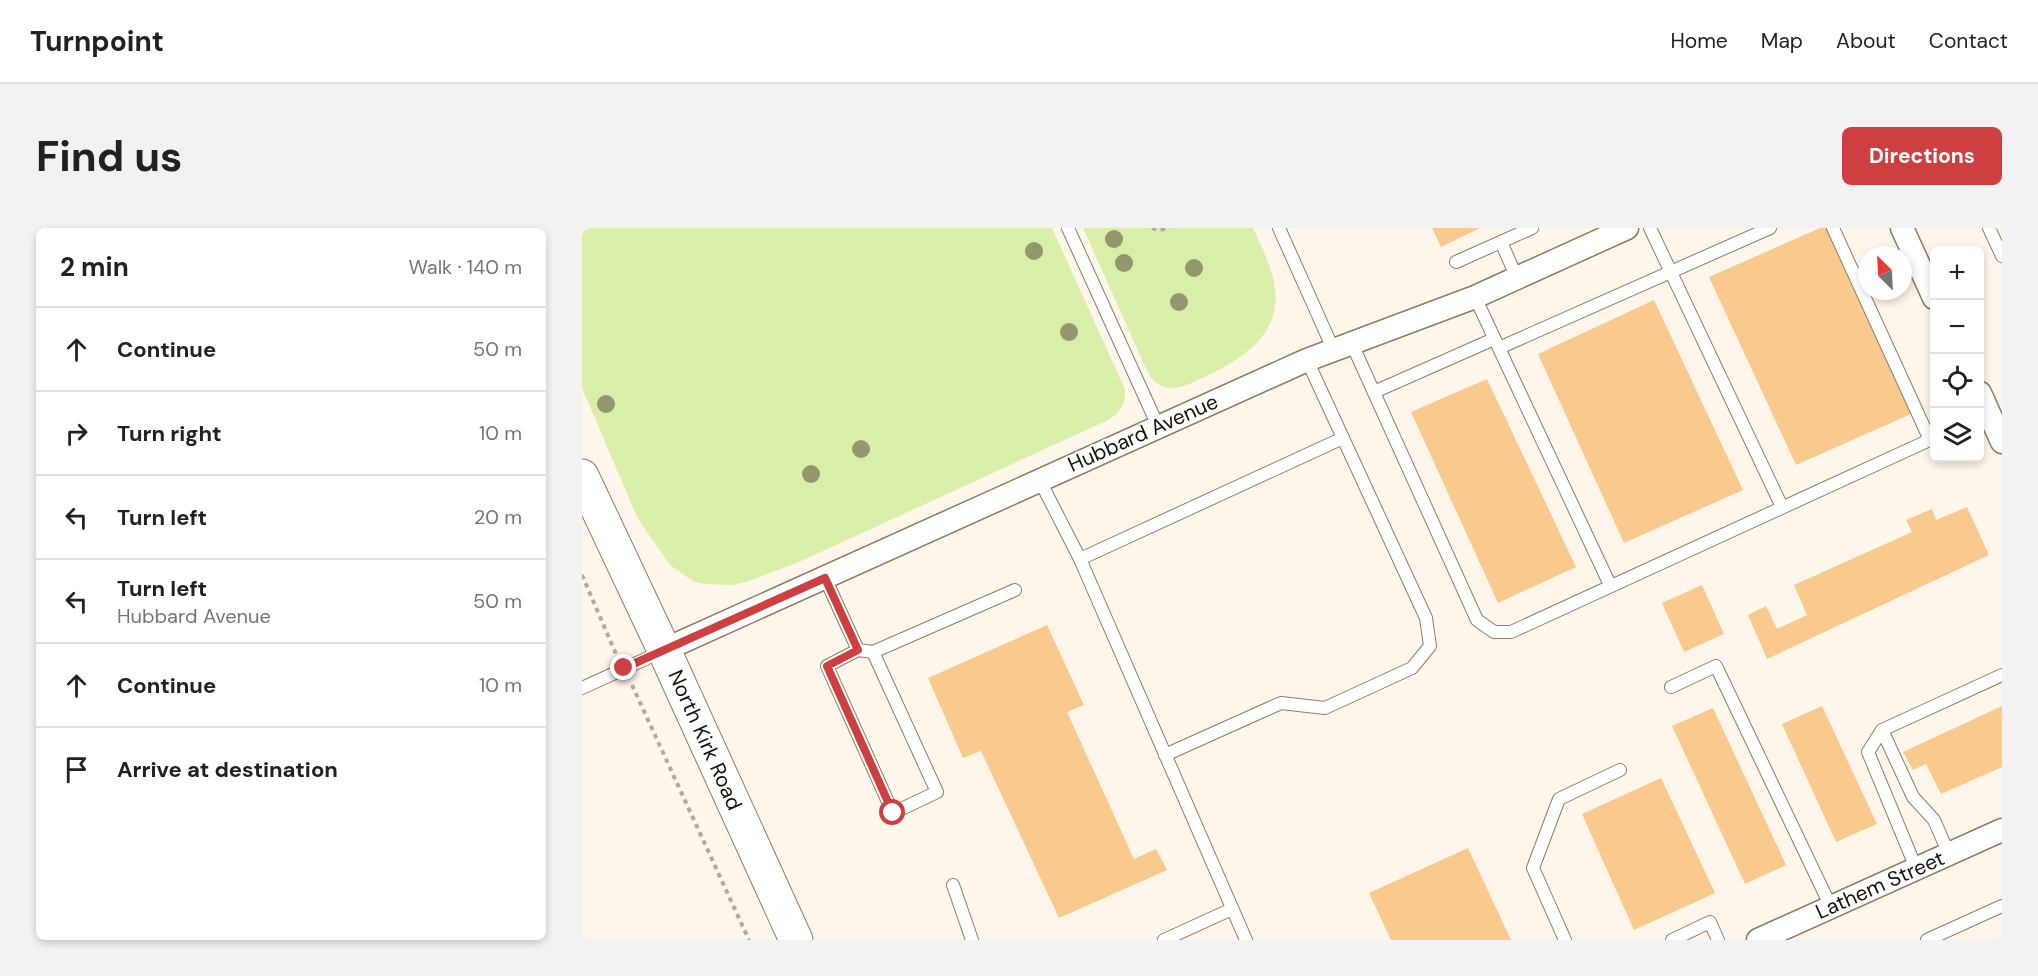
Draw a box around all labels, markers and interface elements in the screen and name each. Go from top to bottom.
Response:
text: Turnpoint [30,23,164,60]
text: Home [1670,27,1728,55]
text: Map [1761,27,1803,55]
text: About [1836,27,1896,55]
text: Contact [1929,27,2008,55]
button: Directions [1842,127,2002,185]
text: Find us [36,129,182,184]
north arrow [1858,246,1912,300]
map controls [1930,246,1984,462]
button: + [1930,246,1984,300]
text: 2 min [60,250,129,284]
text: Walk · 140 m [408,254,522,280]
button: − [1930,300,1984,354]
icon: ahead [60,333,93,366]
text: Continue [117,335,216,364]
text: 50 m [473,336,522,362]
button: locate [1930,354,1984,408]
street label: Hubbard Avenue [1064,387,1223,479]
button: layers [1930,408,1984,462]
icon: right [60,417,93,450]
text: Turn right [117,419,222,448]
text: 10 m [479,420,522,446]
icon: left [60,501,93,534]
text: Turn left [117,503,207,532]
text: 20 m [474,504,522,530]
text: Turn left [117,574,207,603]
icon: left [60,585,93,618]
text: 50 m [473,588,522,614]
text: Hubbard Avenue [117,603,271,629]
route end [610,654,636,680]
street label: North Kirk Road [662,665,748,815]
icon: ahead [60,669,93,702]
text: Continue [117,671,216,700]
text: 10 m [479,672,522,698]
icon: arrive [60,753,93,786]
text: Arrive at destination [117,755,338,784]
route start [879,799,905,825]
street label: Lathem Street [1811,844,1949,926]

